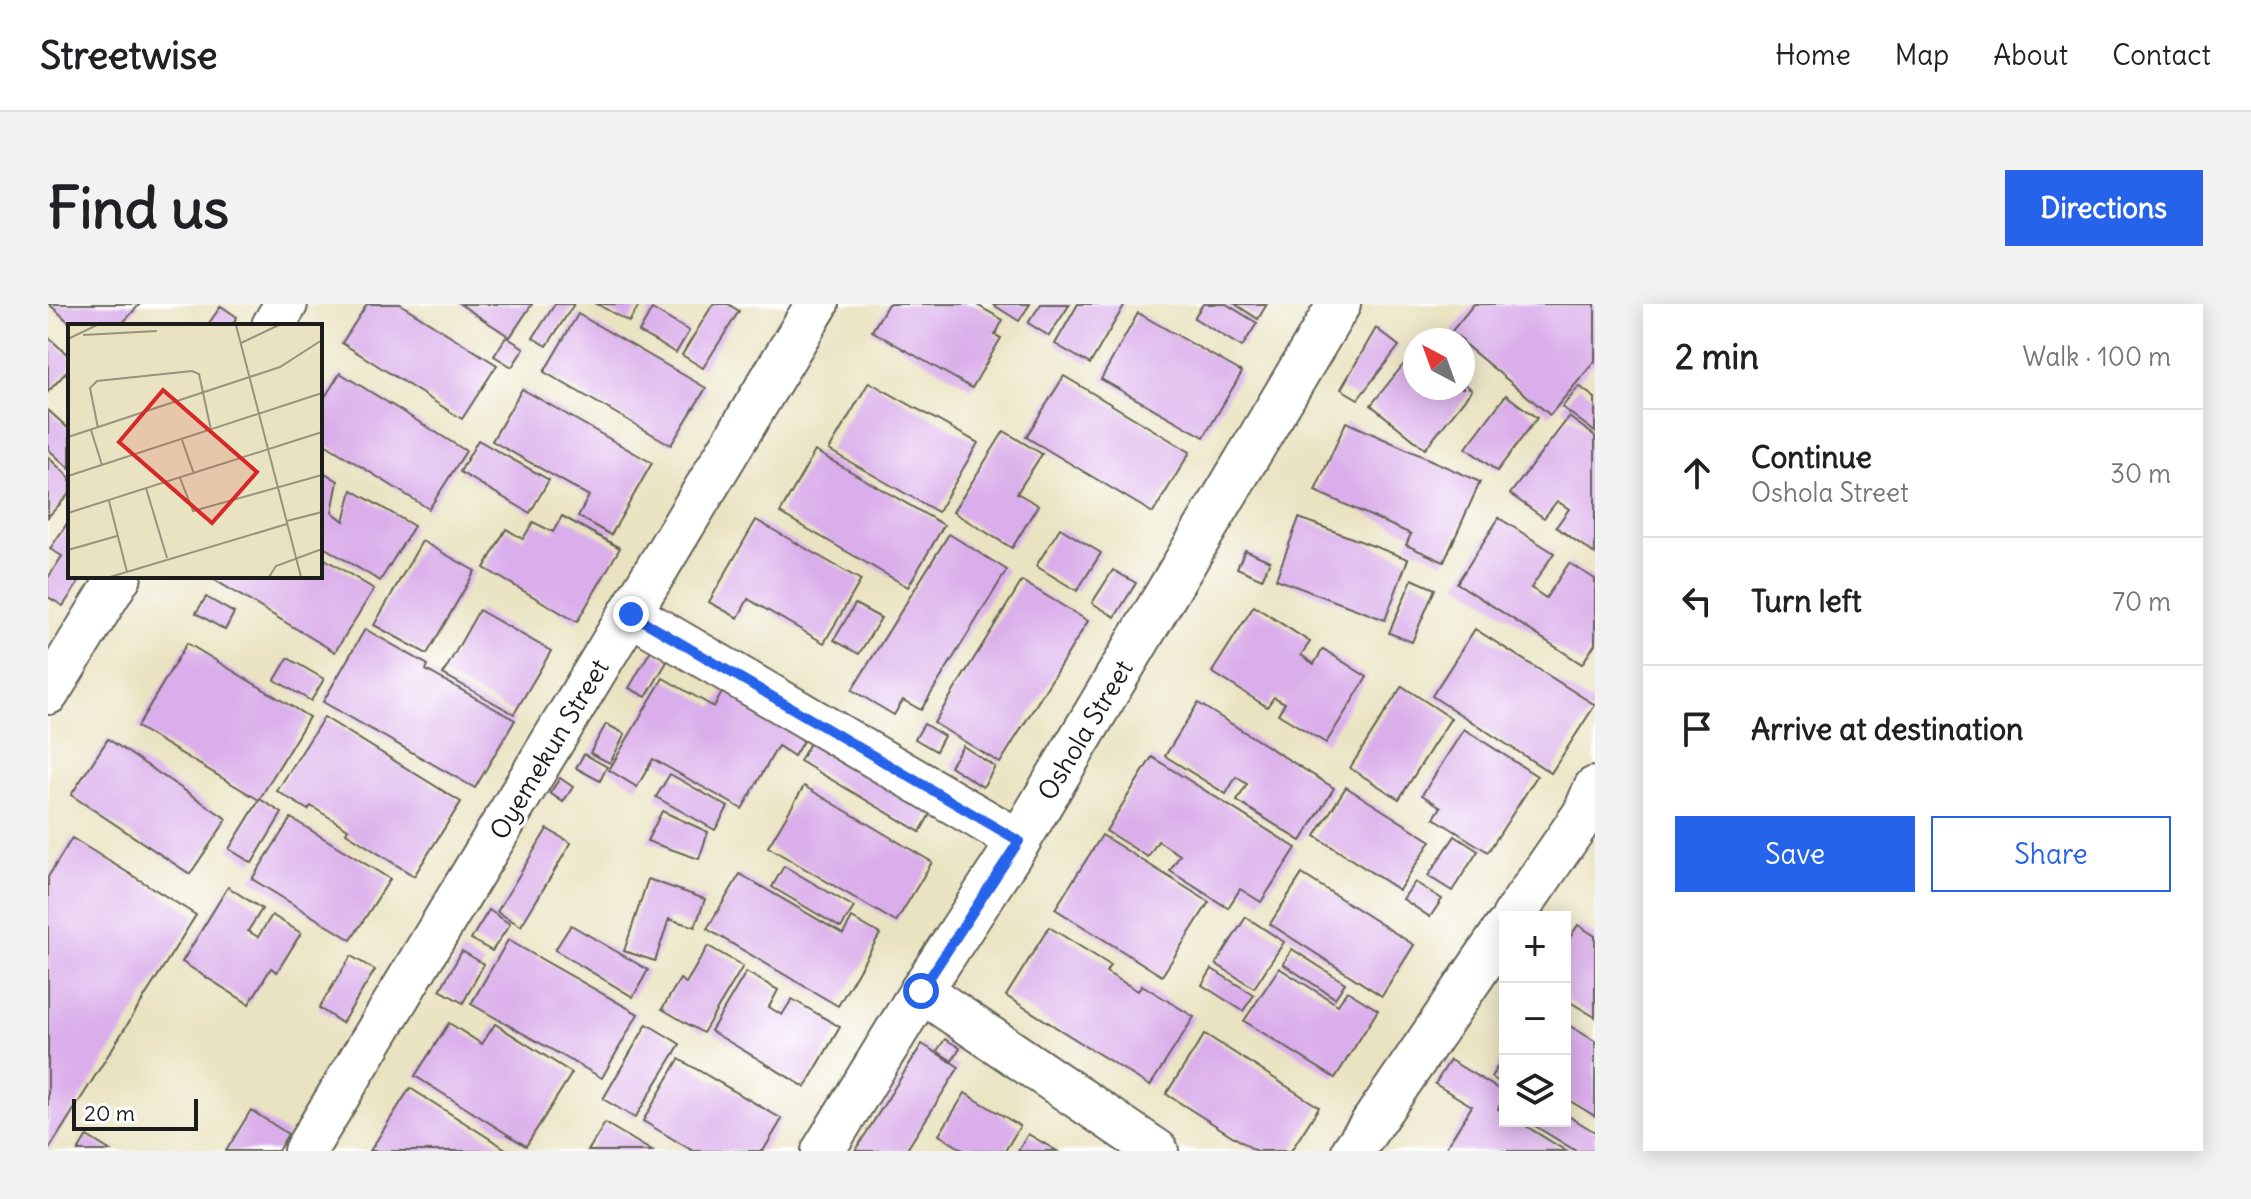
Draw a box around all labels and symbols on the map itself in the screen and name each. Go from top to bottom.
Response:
inset map [68,324,322,578]
north arrow [1403,328,1475,400]
route end [613,596,649,632]
street label: Oyemekun Street [482,653,616,845]
street label: Oshola Street [1030,654,1140,806]
route start [903,973,939,1009]
scale bar [72,1095,198,1131]

